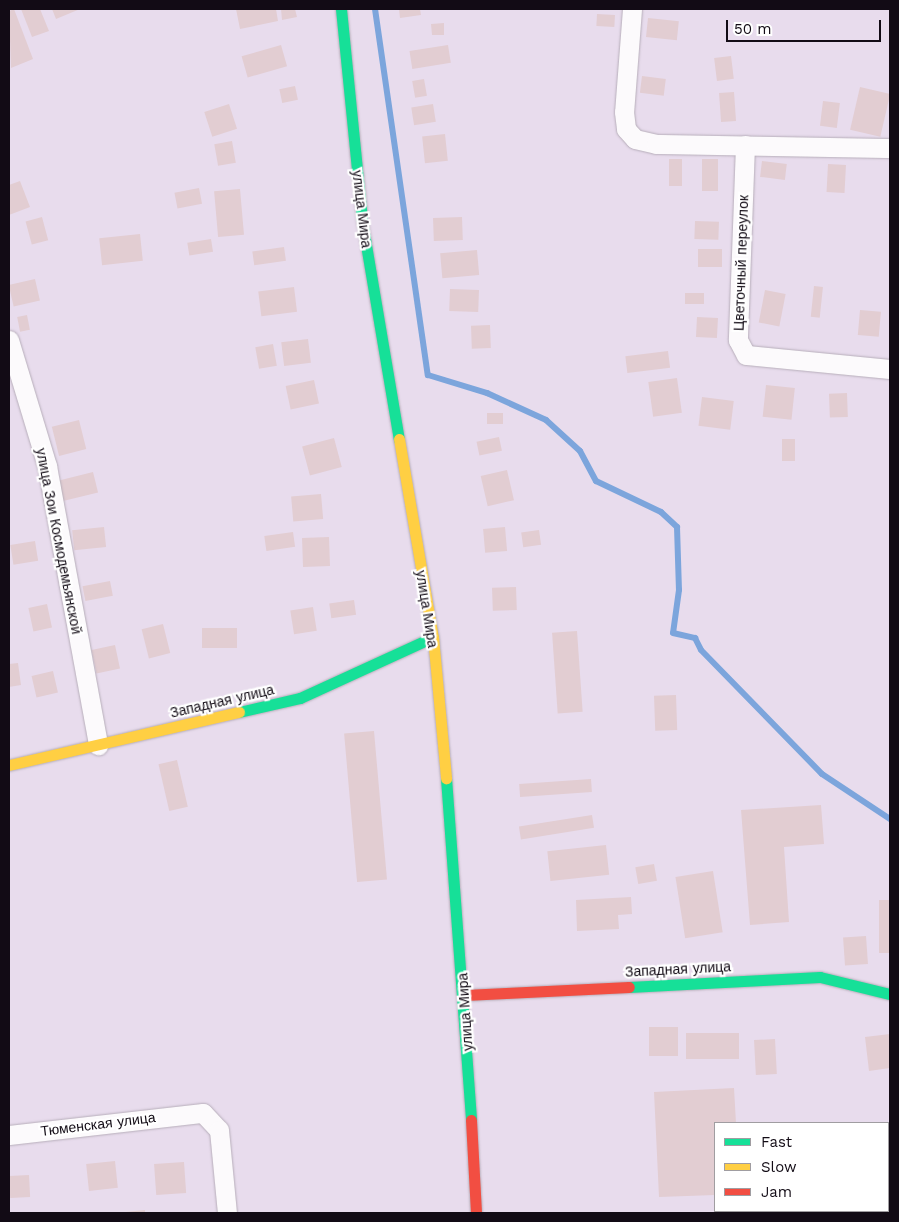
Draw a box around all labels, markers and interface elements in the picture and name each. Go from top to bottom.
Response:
scale bar [729,10,884,42]
text: 50 m [734,20,771,38]
street label: улица Мира [349,169,375,249]
street label: Цветочный переулок [730,195,752,331]
street label: улица Зои Космодемьянской [33,447,85,635]
street label: улица Мира [413,569,441,649]
street label: Западная улица [168,681,276,721]
street label: Западная улица [625,958,731,980]
street label: улица Мира [454,972,476,1052]
street label: Тюменская улица [40,1109,156,1139]
legend [714,1122,889,1212]
text: Fast [761,1133,792,1151]
text: Slow [761,1158,797,1176]
text: Jam [761,1183,792,1201]

